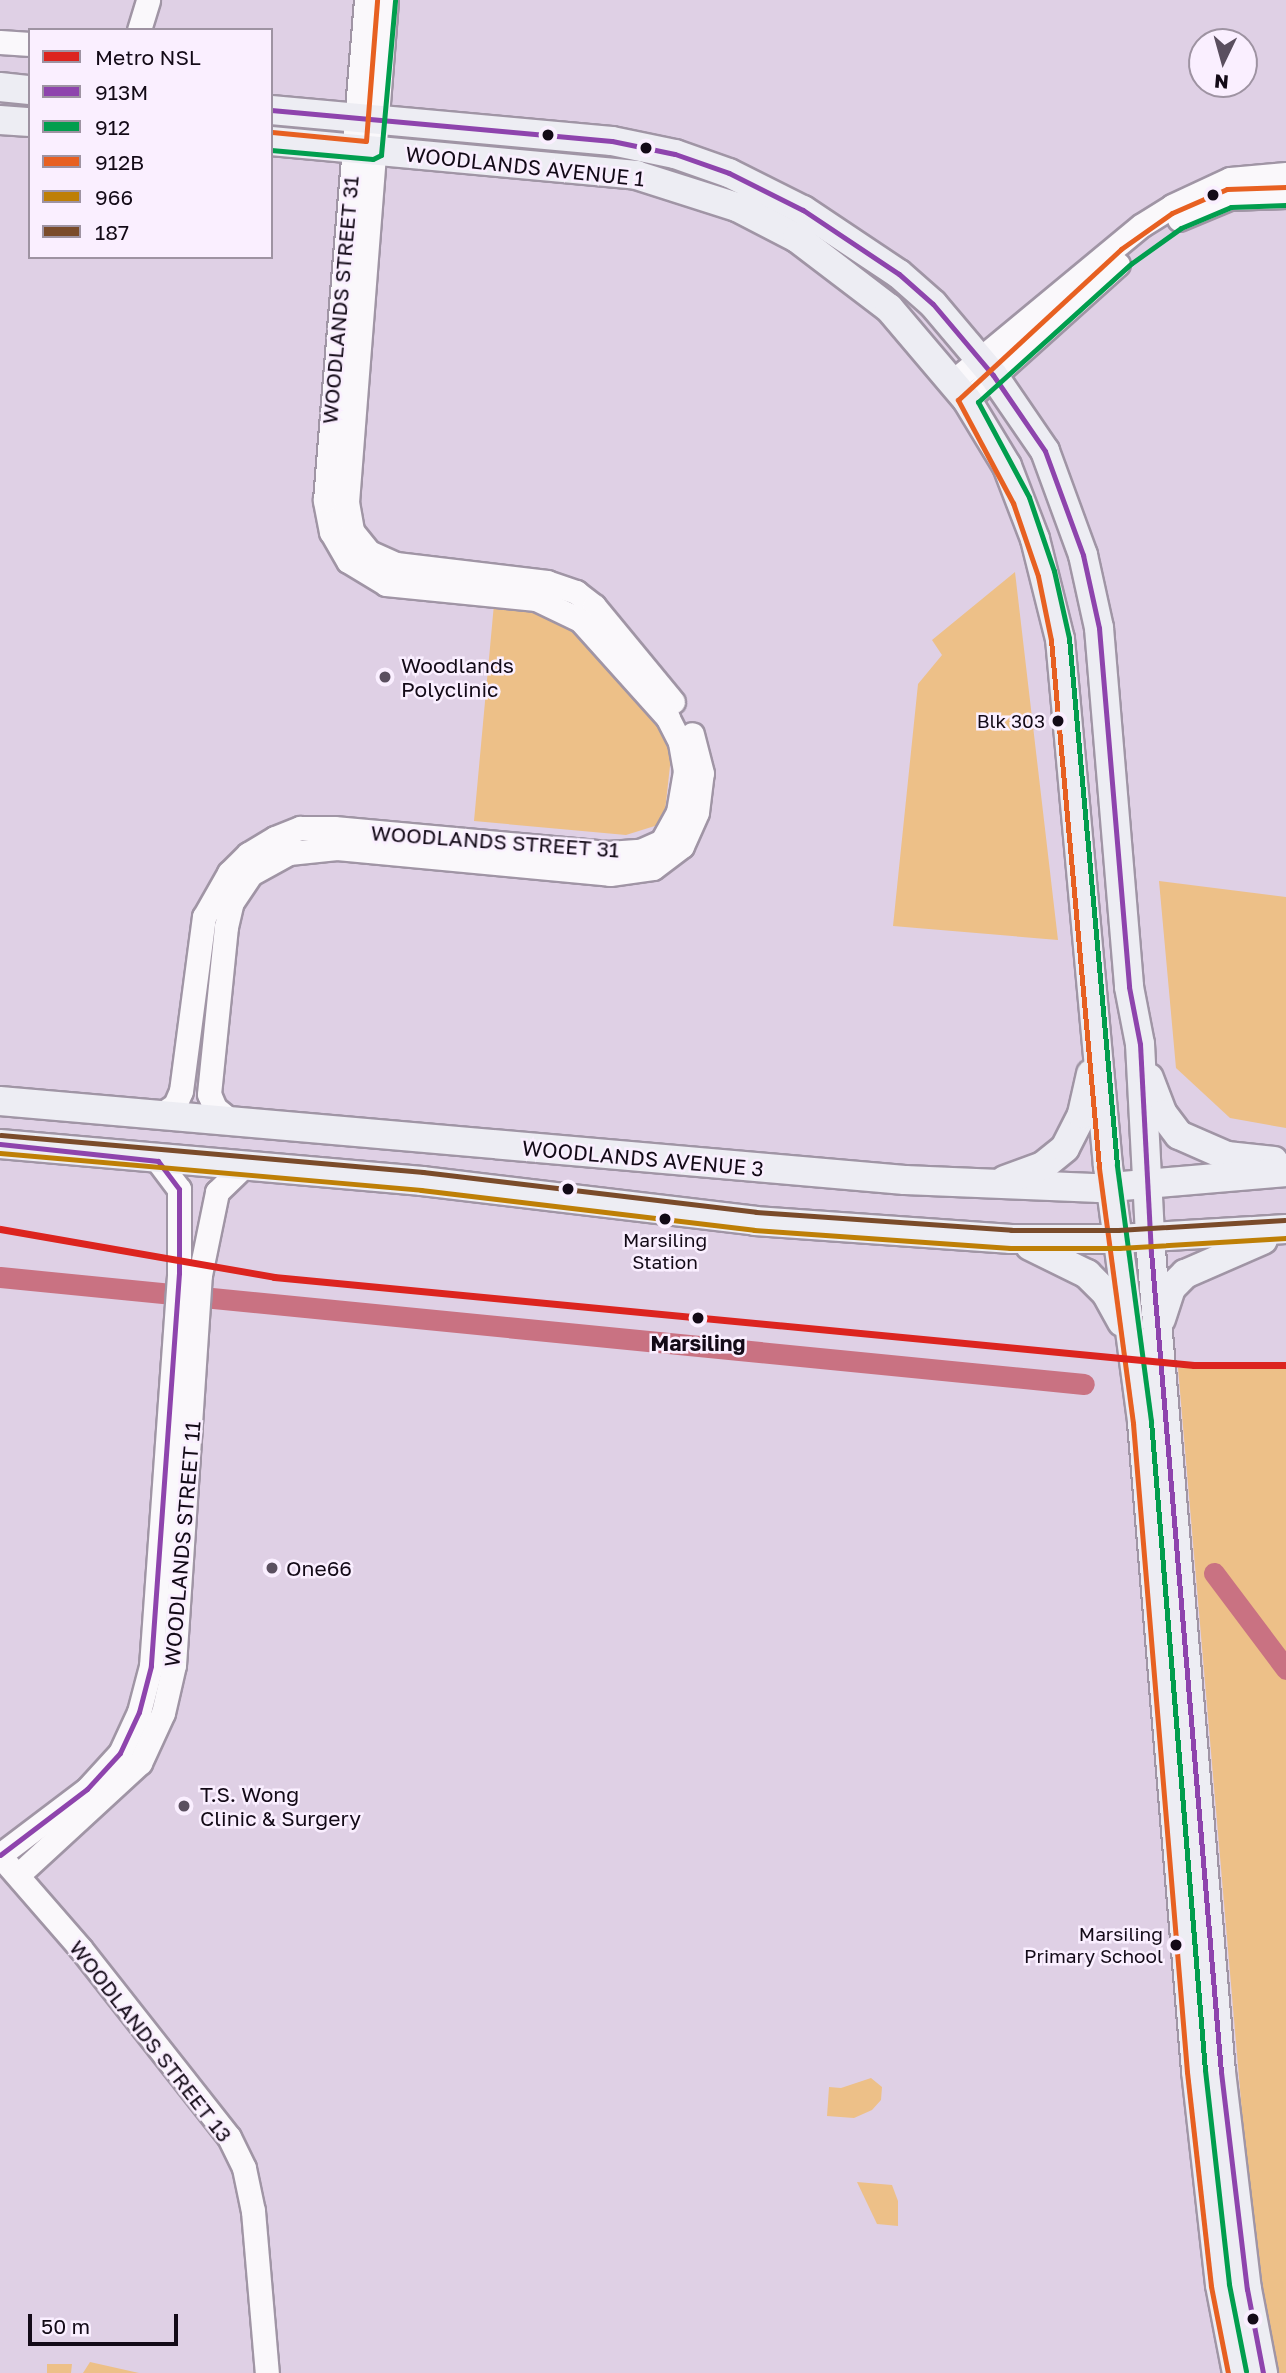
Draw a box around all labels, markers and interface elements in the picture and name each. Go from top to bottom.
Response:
legend [28,28,273,259]
north arrow [1188,28,1258,98]
text: Metro NSL [95,44,201,70]
text: N [1213,70,1230,95]
text: 913M [95,79,148,105]
text: 912 [95,114,130,140]
unlabelled marker [541,128,555,142]
street label: WOODLANDS AVENUE 1 [404,141,646,191]
unlabelled marker [639,141,653,155]
text: 912B [95,149,144,175]
street label: WOODLANDS STREET 31 [317,175,363,425]
text: 966 [95,184,133,210]
unlabelled marker [1206,188,1220,202]
text: 187 [95,219,129,245]
place label: Woodlands Polyclinic [401,652,514,702]
marker: Woodlands Polyclinic [375,667,395,687]
place label: Blk 303 [977,710,1045,732]
marker: Blk 303 [1051,714,1065,728]
street label: WOODLANDS STREET 31 [370,820,620,862]
street label: WOODLANDS AVENUE 3 [521,1135,765,1181]
unlabelled marker [561,1182,575,1196]
marker: Marsiling Station [658,1212,672,1226]
place label: Marsiling Station [623,1229,707,1273]
marker: Marsiling [688,1308,708,1328]
place label: Marsiling [651,1330,745,1356]
street label: WOODLANDS STREET 11 [159,1420,205,1668]
place label: One66 [286,1555,352,1581]
marker: One66 [264,1560,280,1576]
place label: T.S. Wong Clinic & Surgery [200,1781,361,1831]
marker: T.S. Wong Clinic & Surgery [174,1796,194,1816]
place label: Marsiling Primary School [1024,1923,1163,1967]
street label: WOODLANDS STREET 13 [64,1935,238,2147]
marker: Marsiling Primary School [1169,1938,1183,1952]
scale bar [32,2300,182,2344]
unlabelled marker [1246,2312,1260,2326]
text: 50 m [41,2313,90,2339]

